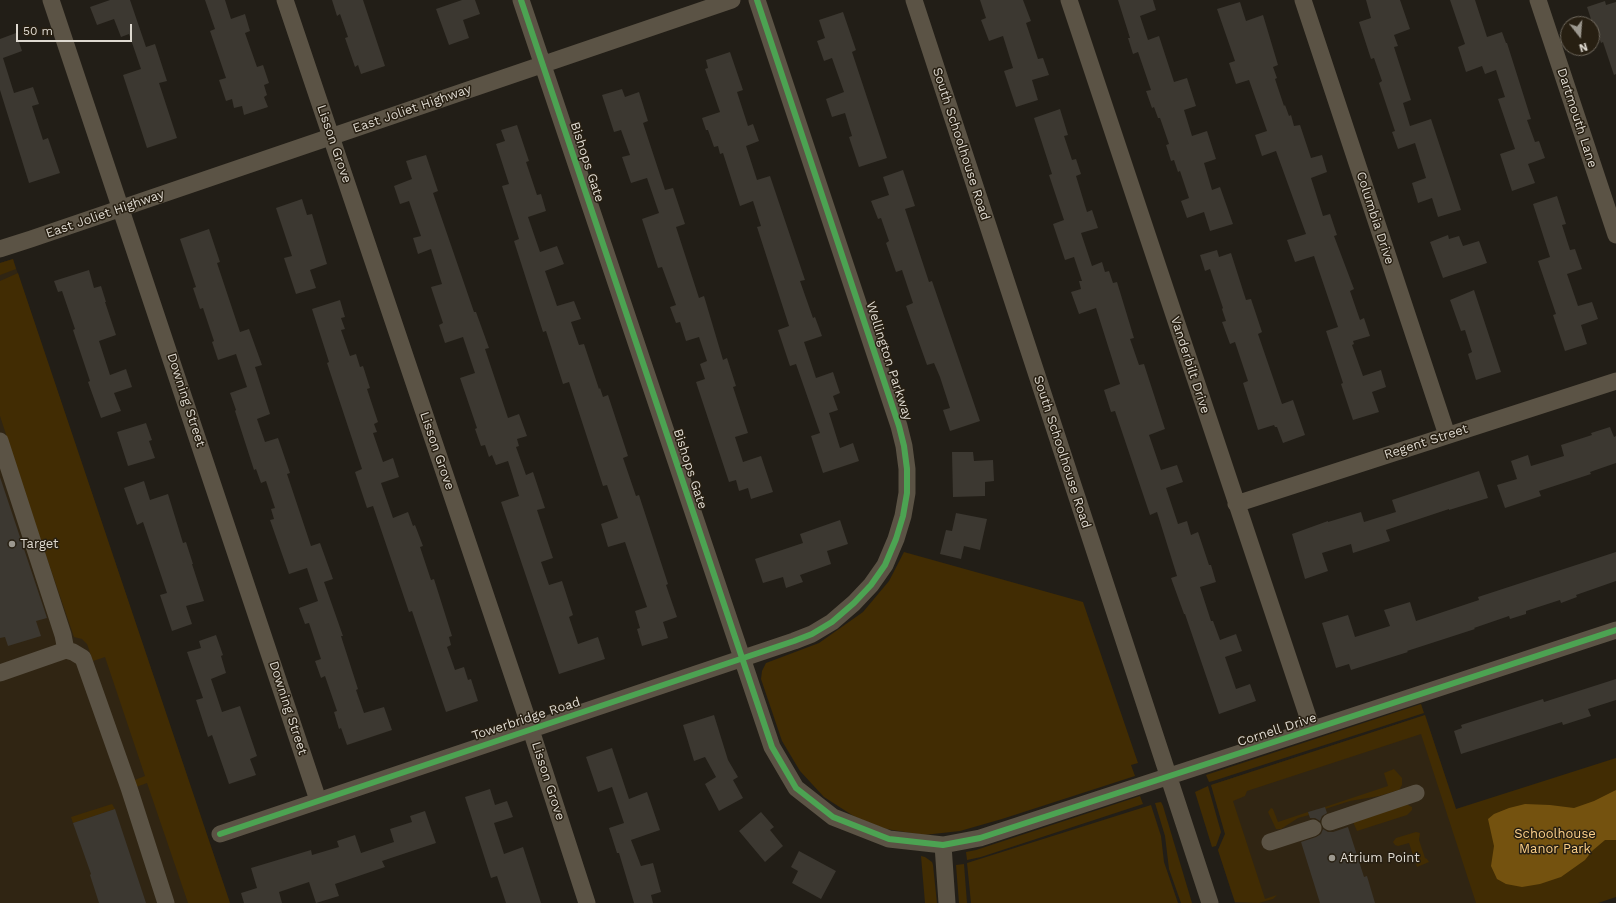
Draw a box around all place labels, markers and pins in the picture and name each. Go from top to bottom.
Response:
place label: Target [20,536,59,552]
marker: Target [7,539,17,549]
place label: Atrium Point [1340,850,1420,866]
marker: Atrium Point [1327,853,1337,863]

